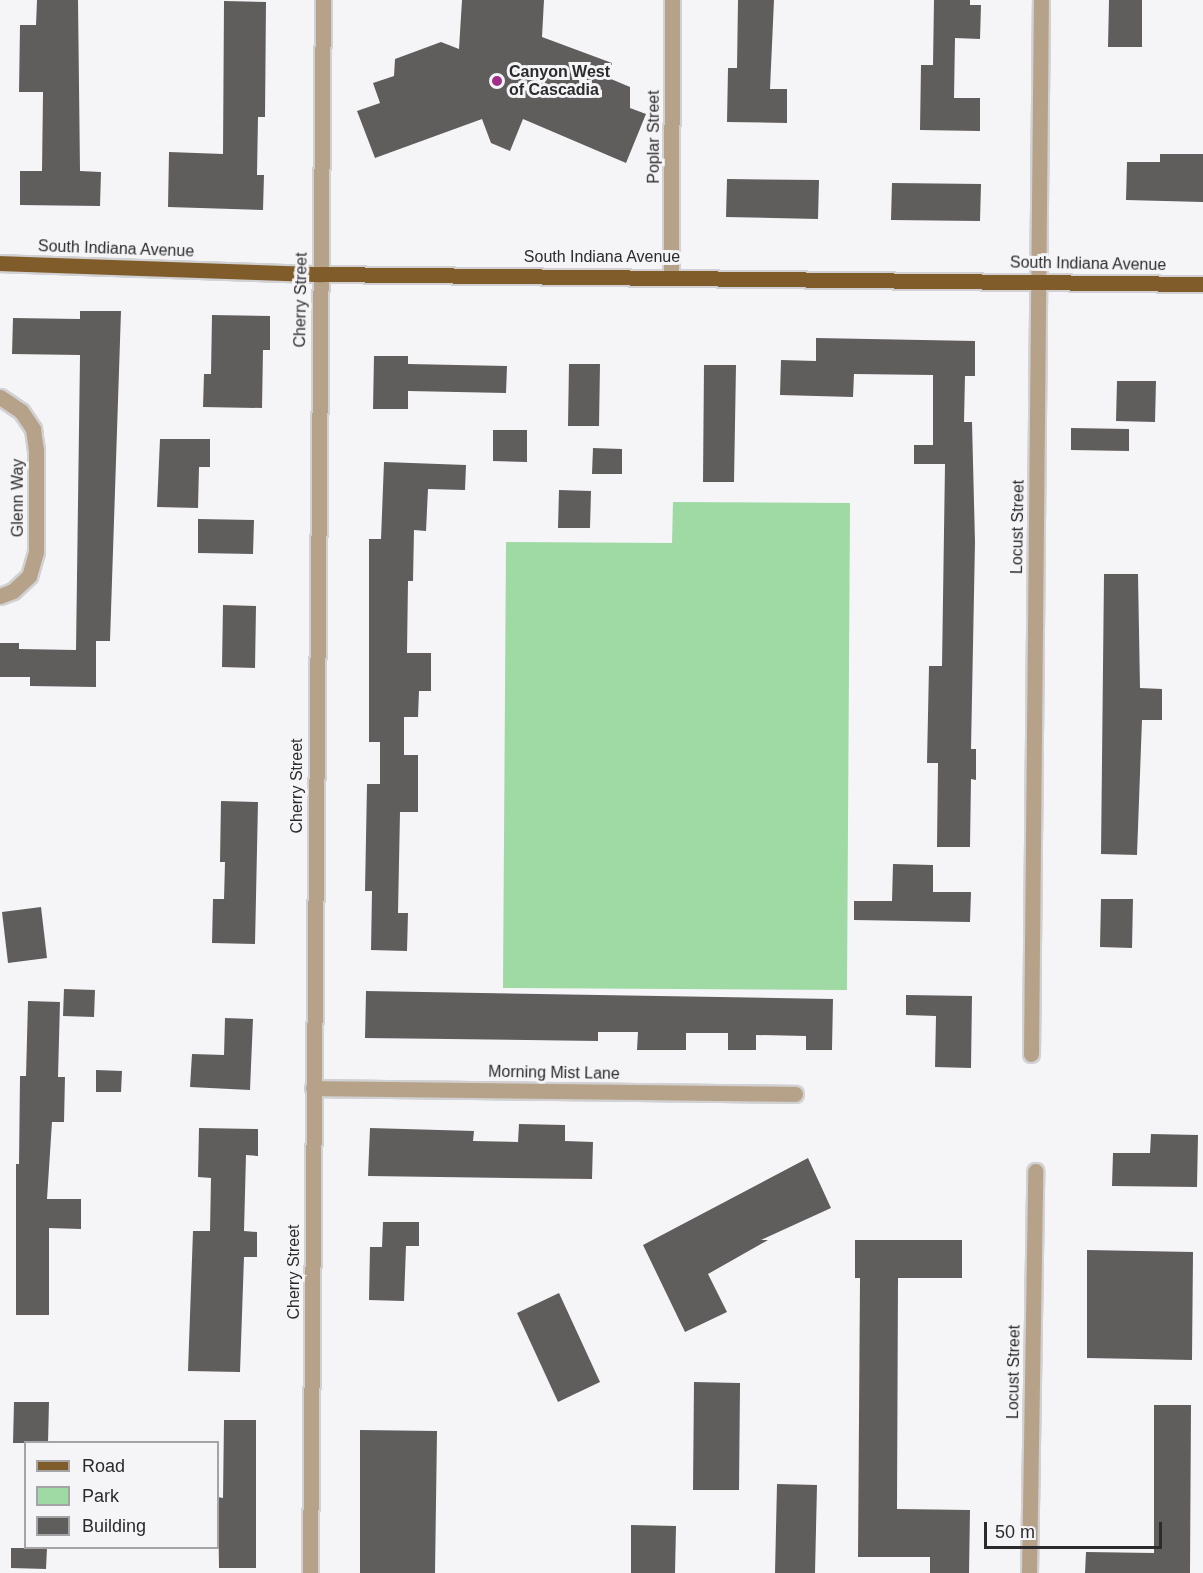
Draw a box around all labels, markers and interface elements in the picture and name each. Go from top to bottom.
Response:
place label: Canyon West of Cascadia [509,62,610,100]
marker: Canyon West of Cascadia [490,74,504,88]
street label: Poplar Street [644,90,664,184]
street label: South Indiana Avenue [37,237,195,261]
street label: South Indiana Avenue [523,247,681,267]
street label: Cherry Street [291,252,311,348]
street label: South Indiana Avenue [1009,253,1167,275]
street label: Glenn Way [8,459,28,537]
street label: Locust Street [1008,480,1028,574]
street label: Cherry Street [287,738,307,834]
street label: Morning Mist Lane [488,1062,620,1084]
street label: Cherry Street [284,1224,304,1320]
street label: Locust Street [1004,1325,1024,1419]
legend [24,1441,219,1549]
text: Road [82,1456,125,1476]
text: Park [82,1486,119,1506]
scale bar [987,1510,1166,1548]
text: Building [82,1516,146,1536]
text: 50 m [995,1522,1035,1542]

